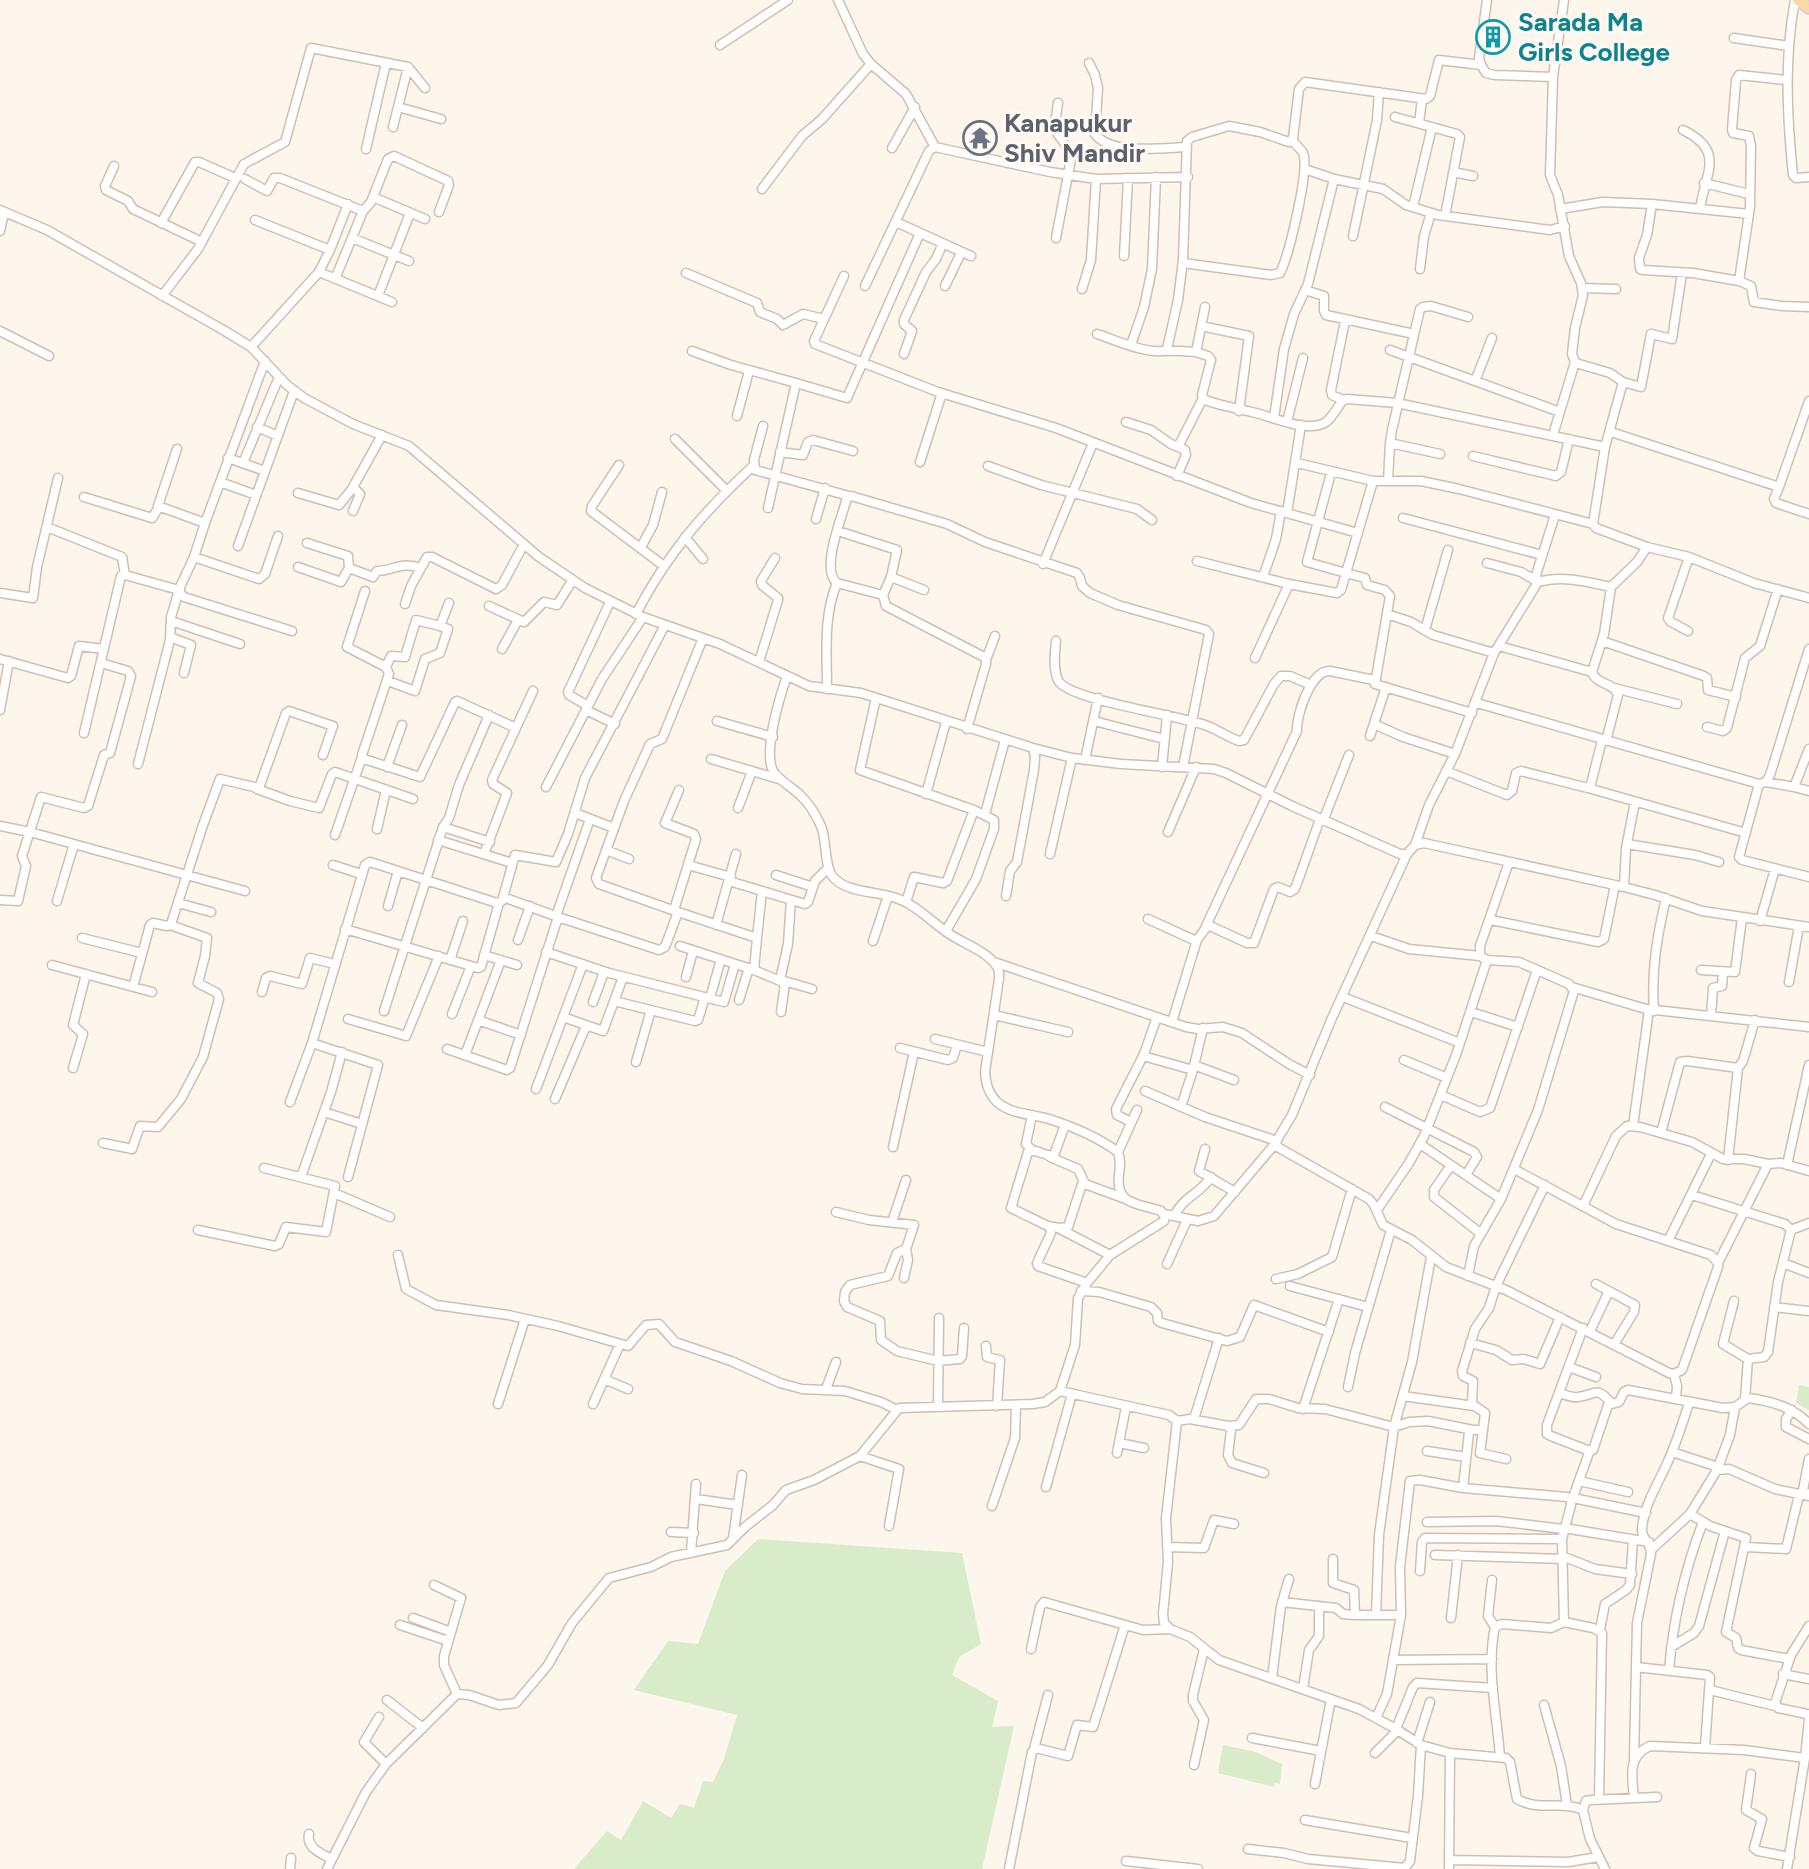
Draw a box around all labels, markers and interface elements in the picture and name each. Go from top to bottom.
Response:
place label: Sarada Ma Girls College [1518,6,1670,68]
building icon: Sarada Ma Girls College [1474,18,1512,56]
place label: Kanapukur Shiv Mandir [1004,107,1145,169]
temple icon: Kanapukur Shiv Mandir [961,119,999,157]

